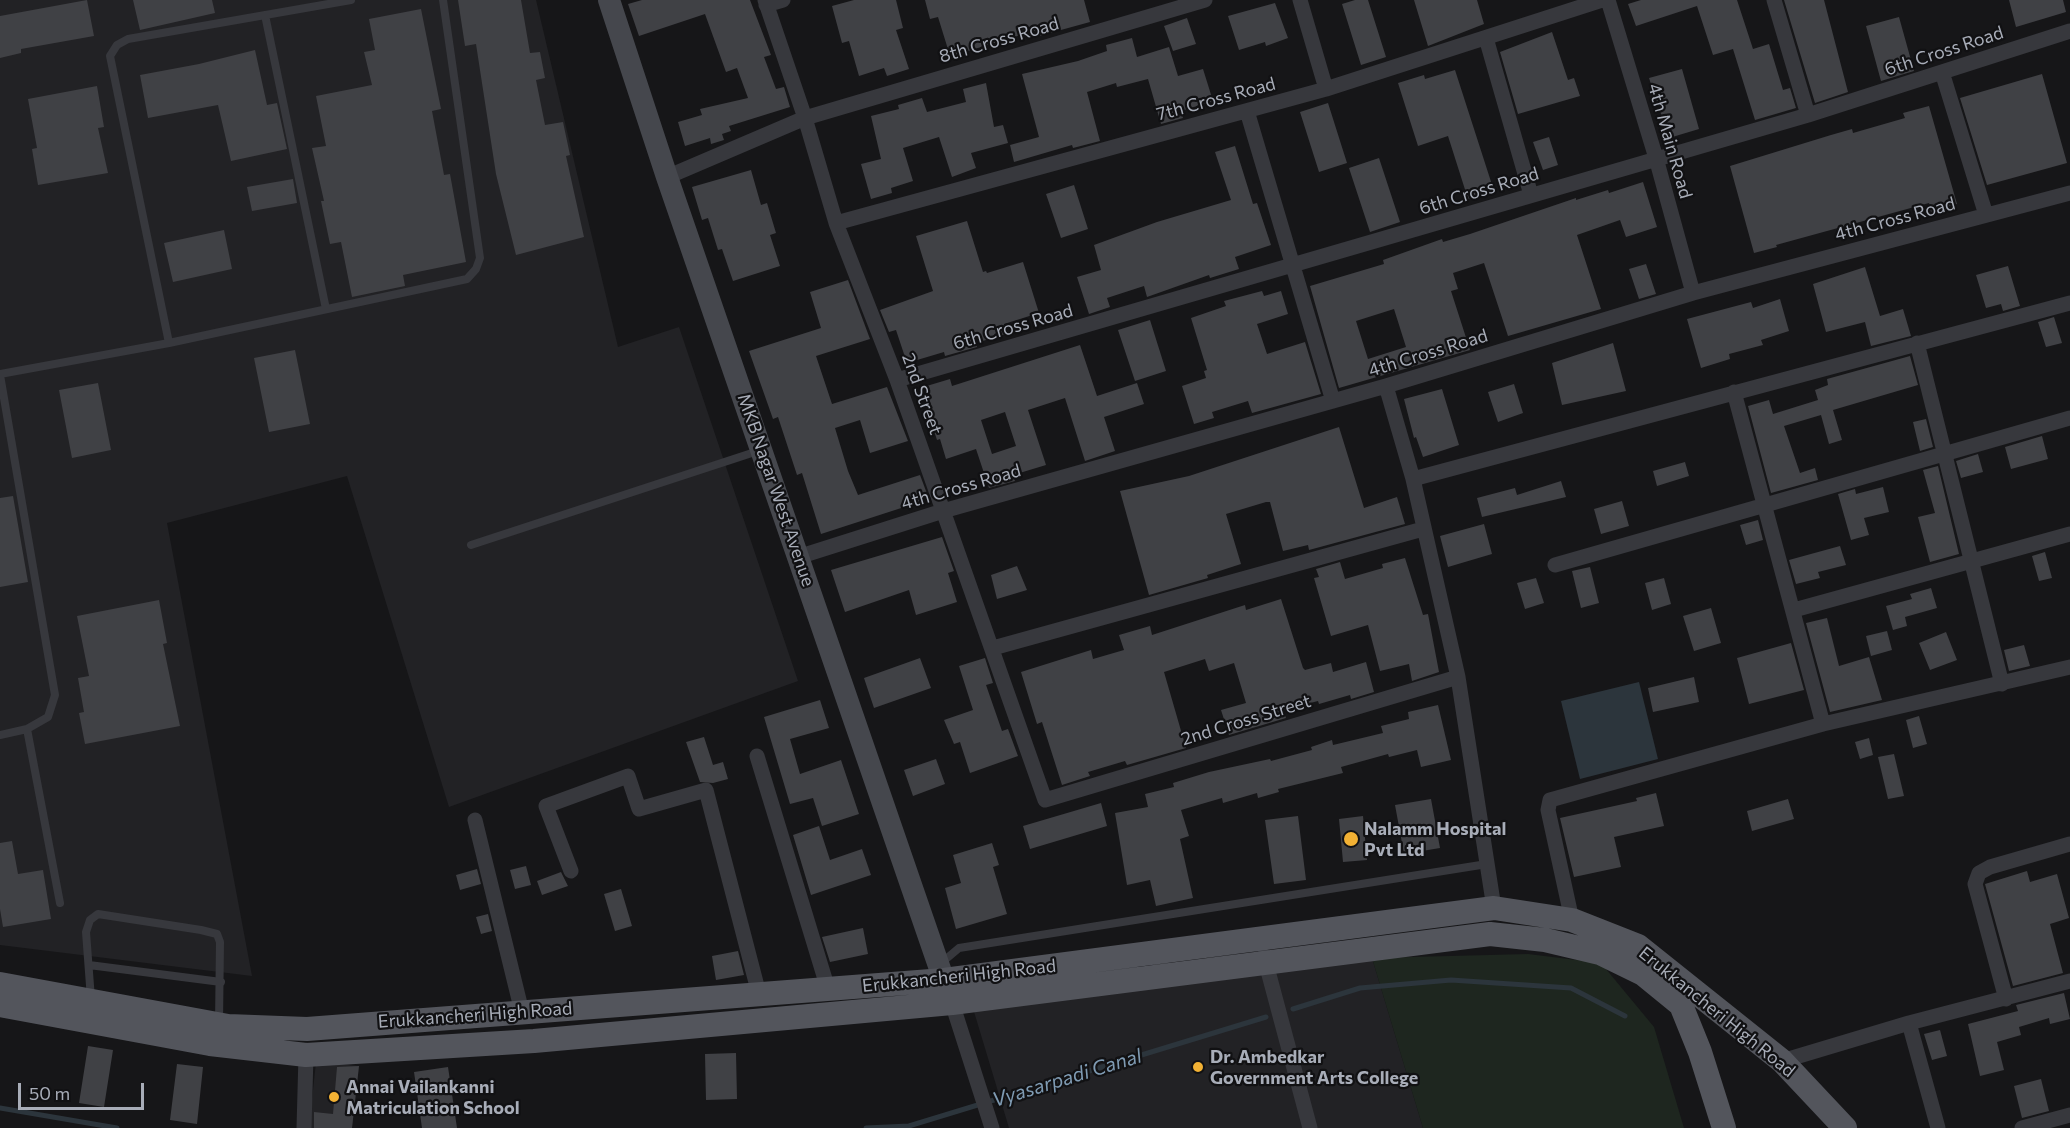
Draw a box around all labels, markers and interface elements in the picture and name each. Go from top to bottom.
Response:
street label: 8th Cross Road [937,13,1061,67]
street label: 6th Cross Road [1882,22,2006,80]
street label: 7th Cross Road [1154,73,1278,125]
street label: 4th Main Road [1643,81,1697,201]
street label: 6th Cross Road [1417,163,1541,219]
street label: 4th Cross Road [1833,193,1957,245]
street label: 6th Cross Road [951,300,1075,354]
street label: 4th Cross Road [1366,325,1490,381]
street label: 2nd Street [897,350,947,438]
street label: MKB Nagar West Avenue [733,391,819,589]
street label: 4th Cross Road [899,460,1023,514]
street label: 2nd Cross Street [1178,690,1314,750]
place label: Nalamm Hospital Pvt Ltd [1364,818,1506,860]
marker: Nalamm Hospital Pvt Ltd [1342,830,1360,848]
street label: Erukkancheri High Road [1635,942,1799,1082]
street label: Erukkancheri High Road [861,955,1057,997]
street label: Erukkancheri High Road [377,997,573,1033]
water label: Vyasarpadi Canal [989,1044,1145,1112]
place label: Dr. Ambedkar Government Arts College [1210,1046,1418,1088]
marker: Dr. Ambedkar Government Arts College [1191,1060,1205,1074]
scale bar [21,1071,147,1109]
place label: Annai Vailankanni Matriculation School [346,1076,520,1118]
text: 50 m [29,1082,70,1104]
marker: Annai Vailankanni Matriculation School [327,1090,341,1104]

